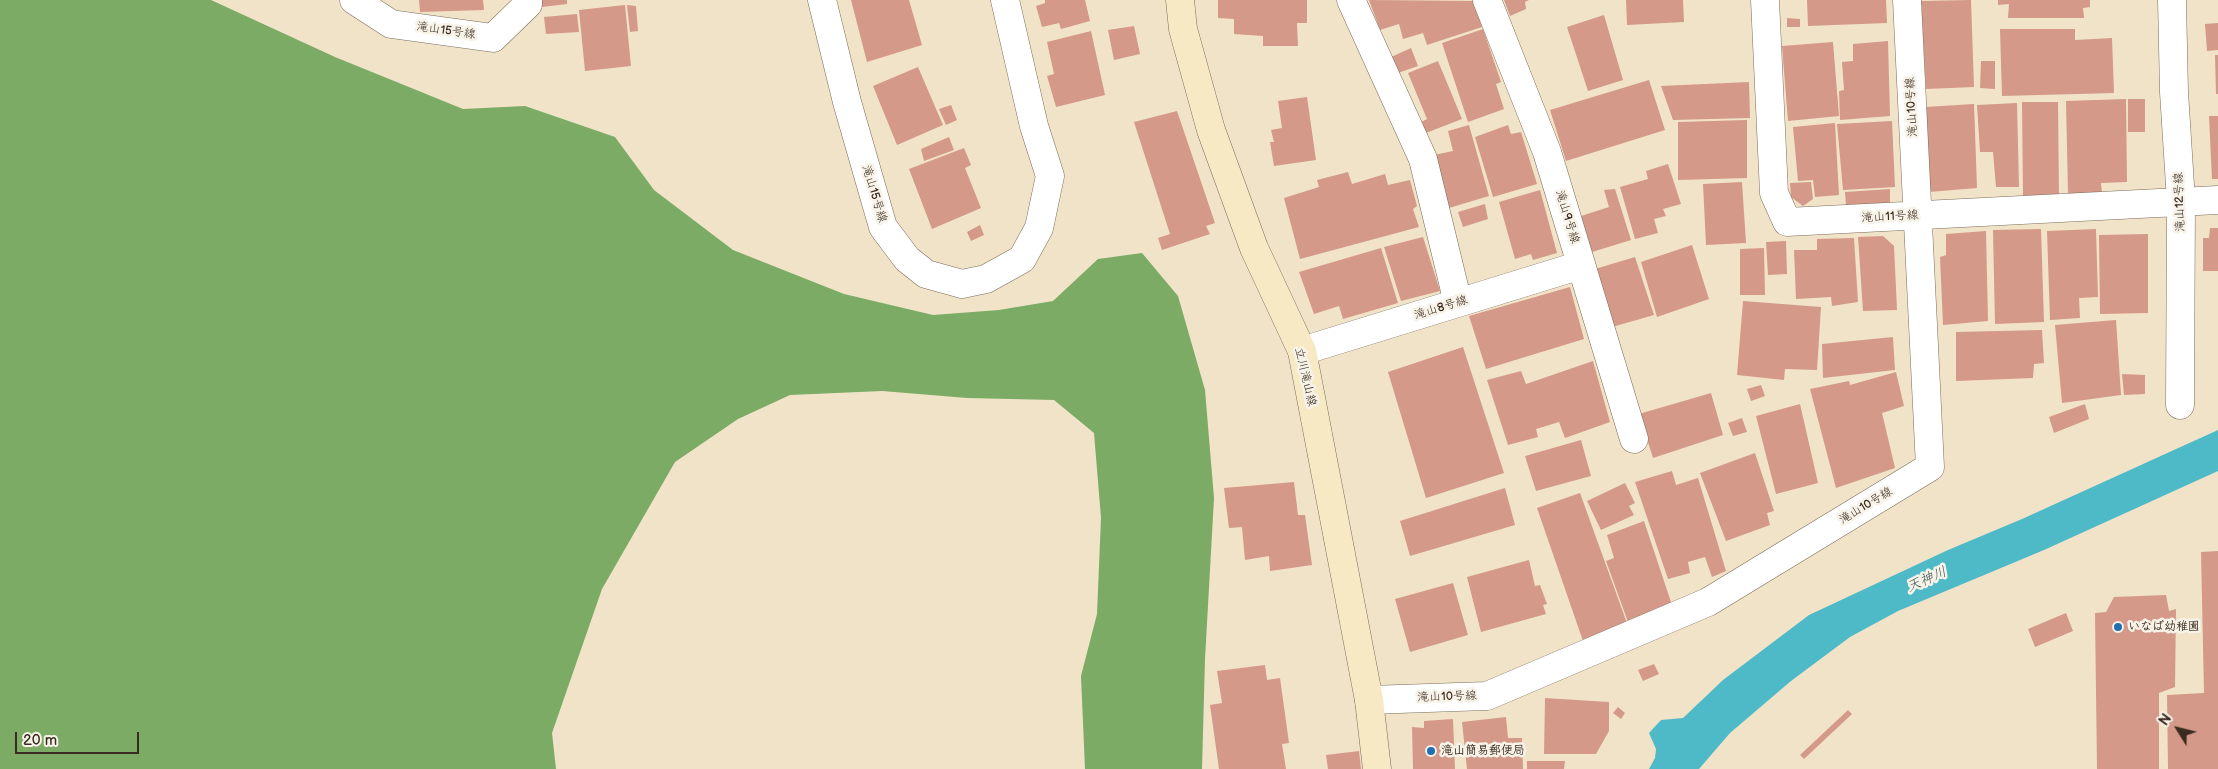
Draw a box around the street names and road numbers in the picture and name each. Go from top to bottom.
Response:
street label: 滝山15号線 [416,20,476,42]
street label: 滝山10号線 [1903,77,1921,137]
street label: 滝山15号線 [858,163,890,225]
street label: 滝山12号線 [2172,172,2188,232]
street label: 滝山9号線 [1552,189,1582,245]
street label: 滝山11号線 [1861,208,1919,226]
street label: 滝山8号線 [1413,293,1469,323]
street label: 立川滝山線 [1291,346,1319,408]
street label: 滝山10号線 [1837,484,1895,528]
street label: 滝山10号線 [1417,689,1477,705]

